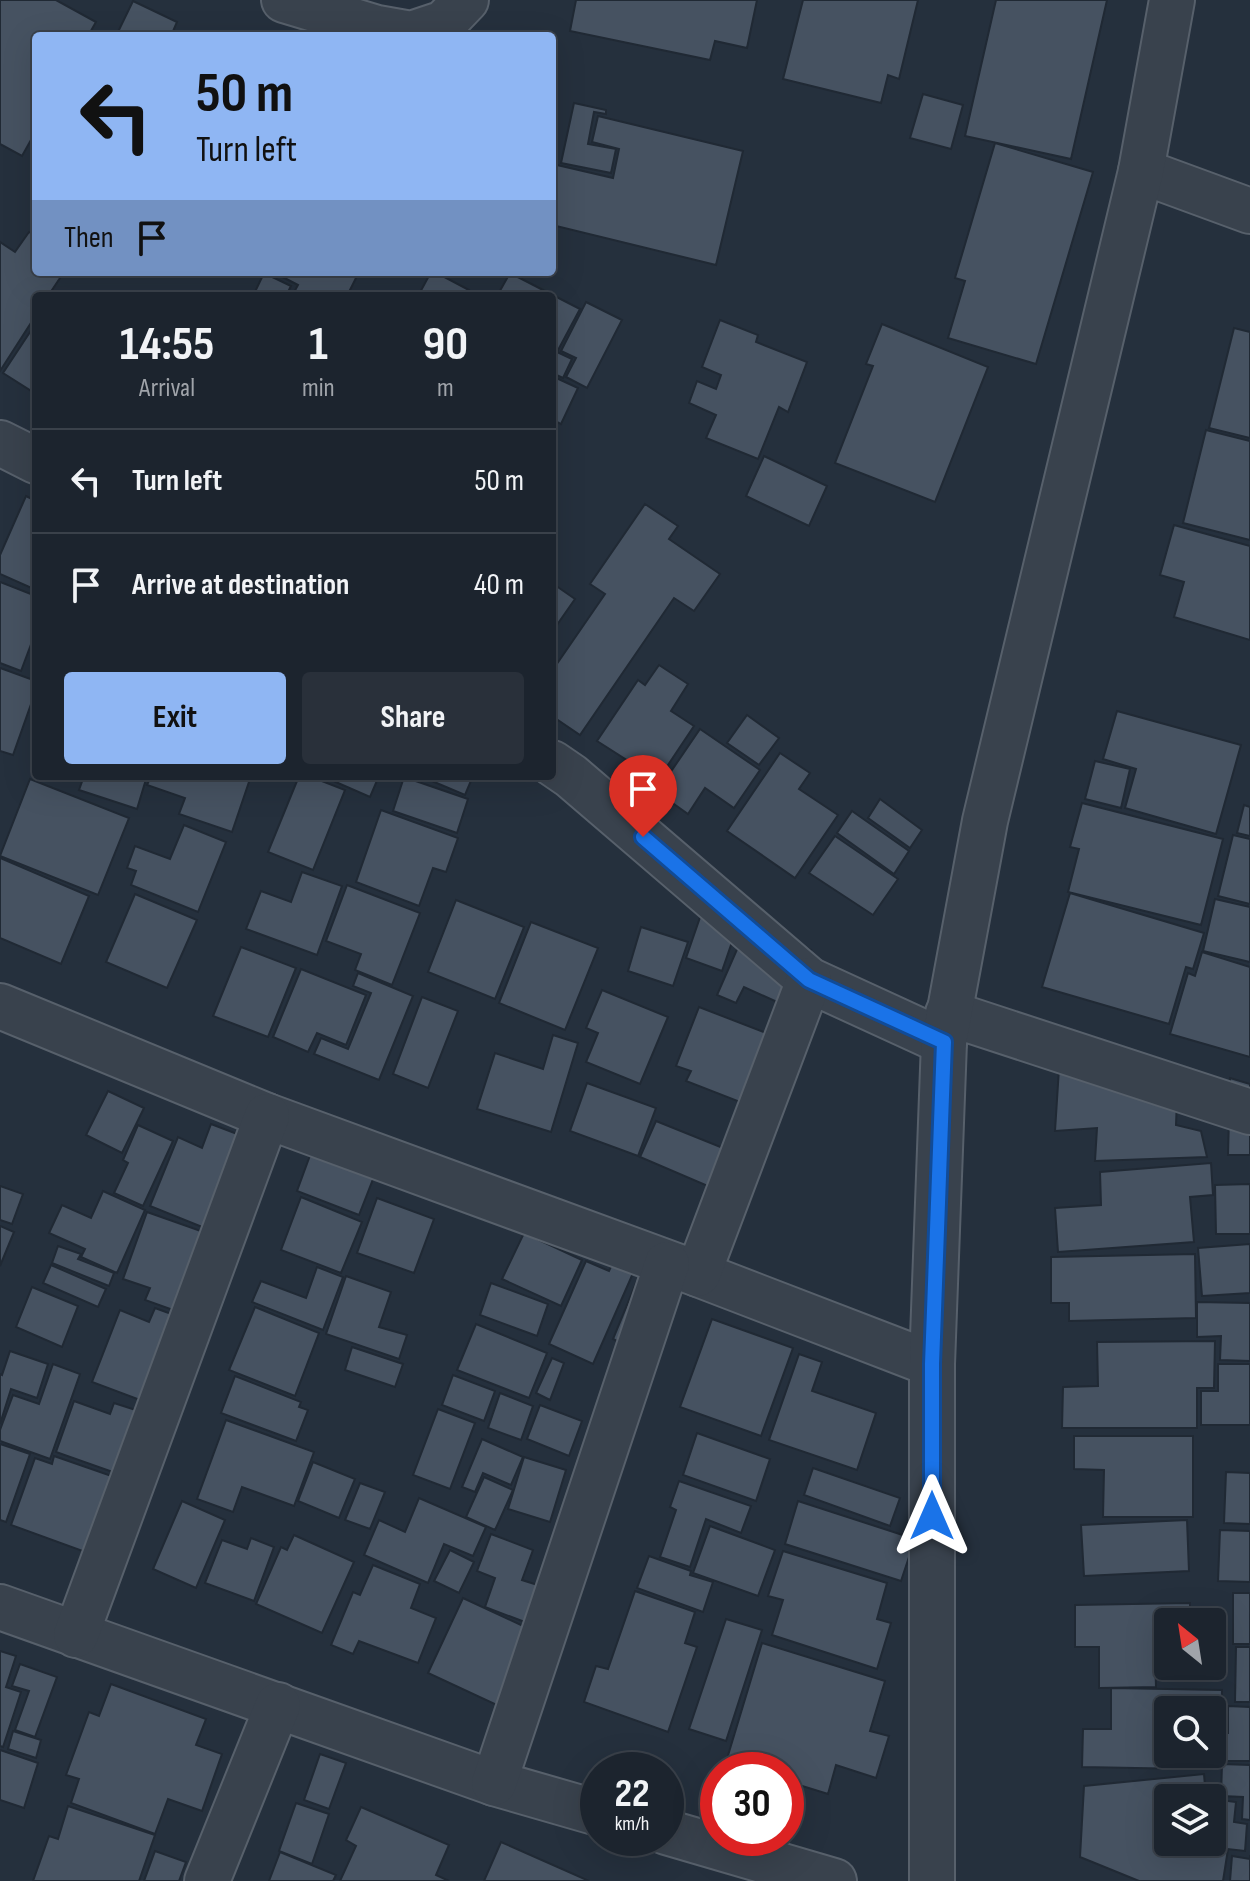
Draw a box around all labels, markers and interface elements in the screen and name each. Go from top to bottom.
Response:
text: 50 m [196,61,293,128]
icon: left [64,64,168,168]
text: Turn left [196,129,297,172]
icon: arrive [130,216,174,260]
text: Then [64,220,114,256]
text: 14:55 [120,316,214,373]
text: 1 [309,316,328,373]
text: 90 [423,316,468,373]
text: Arrival [139,373,195,404]
text: min [302,373,335,404]
text: m [437,373,454,404]
icon: left [64,459,108,503]
text: Turn left [132,463,222,499]
text: 50 m [475,463,524,499]
icon: arrive [64,563,108,607]
text: Arrive at destination [132,567,349,603]
text: 40 m [474,567,524,603]
button: Exit [64,672,286,764]
button: Share [302,672,524,764]
pin [609,755,677,837]
icon: arrive [621,767,665,811]
position arrow [890,1474,974,1558]
north arrow [1154,1608,1226,1680]
map controls [1154,1608,1226,1856]
button: search [1154,1696,1226,1768]
speed limit sign: 30 [700,1752,804,1856]
text: 22 [614,1770,650,1818]
button: layers [1154,1784,1226,1856]
text: km/h [615,1812,649,1836]

